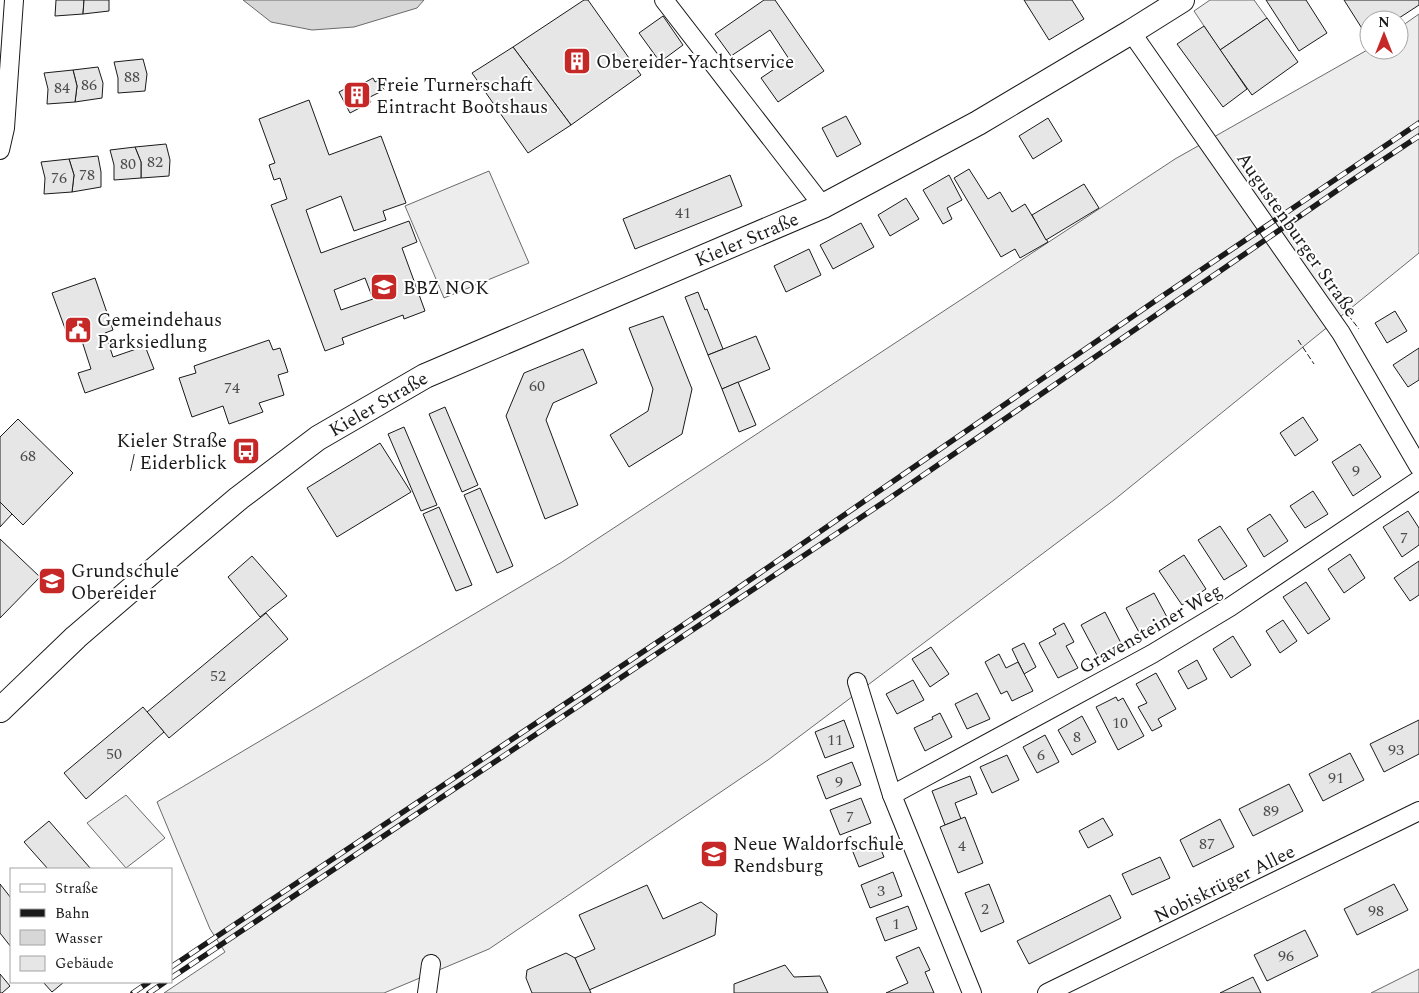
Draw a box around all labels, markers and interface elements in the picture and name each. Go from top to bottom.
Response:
north arrow [1359,10,1409,60]
text: N [1378,12,1390,33]
building icon: Obereider-Yachtservice [562,46,592,76]
place label: Obereider-Yachtservice [596,48,794,77]
house number: 88 [124,65,140,89]
place label: Freie Turnerschaft Eintracht Bootshaus [376,71,548,122]
house number: 86 [81,73,97,97]
house number: 84 [54,76,70,100]
building icon: Freie Turnerschaft Eintracht Bootshaus [342,80,372,110]
street label: Augustenburger Straße [1229,146,1365,323]
house number: 82 [147,150,163,174]
house number: 80 [120,152,136,176]
house number: 78 [79,163,95,187]
house number: 76 [51,166,67,190]
house number: 41 [675,201,691,225]
street label: Kieler Straße [690,205,804,275]
school or university icon: BBZ NOK [369,272,399,302]
place label: BBZ NOK [403,274,489,303]
place label: Gemeindehaus Parksiedlung [97,306,222,357]
public building icon: Gemeindehaus Parksiedlung [63,315,93,345]
street label: Kieler Straße [323,364,434,445]
house number: 60 [529,374,545,398]
house number: 74 [224,376,240,400]
place label: Kieler Straße / Eiderblick [116,427,227,478]
bus stop icon: Kieler Straße / Eiderblick [231,436,261,466]
house number: 68 [20,444,36,468]
house number: 9 [1352,459,1360,483]
house number: 7 [1400,526,1408,550]
place label: Grundschule Obereider [71,557,179,608]
school or university icon: Grundschule Obereider [37,566,67,596]
street label: Gravensteiner Weg [1074,576,1228,682]
house number: 52 [210,664,226,688]
house number: 10 [1112,711,1128,735]
house number: 8 [1073,725,1081,749]
house number: 11 [827,728,843,752]
house number: 93 [1388,738,1404,762]
house number: 50 [106,742,122,766]
house number: 6 [1037,743,1045,767]
house number: 91 [1328,766,1344,790]
house number: 9 [835,770,843,794]
house number: 89 [1263,799,1279,823]
house number: 7 [846,805,854,829]
place label: Neue Waldorfschule Rendsburg [733,830,904,881]
house number: 87 [1199,832,1215,856]
house number: 4 [958,834,966,858]
street label: Nobiskrüger Allee [1149,838,1300,931]
school or university icon: Neue Waldorfschule Rendsburg [699,839,729,869]
legend [10,868,172,983]
text: Straße [55,877,98,900]
house number: 3 [877,879,885,903]
house number: 2 [981,897,989,921]
house number: 98 [1368,899,1384,923]
text: Bahn [55,902,90,925]
house number: 1 [892,912,900,936]
text: Wasser [55,927,103,950]
house number: 96 [1278,944,1294,968]
text: Gebäude [55,952,114,975]

